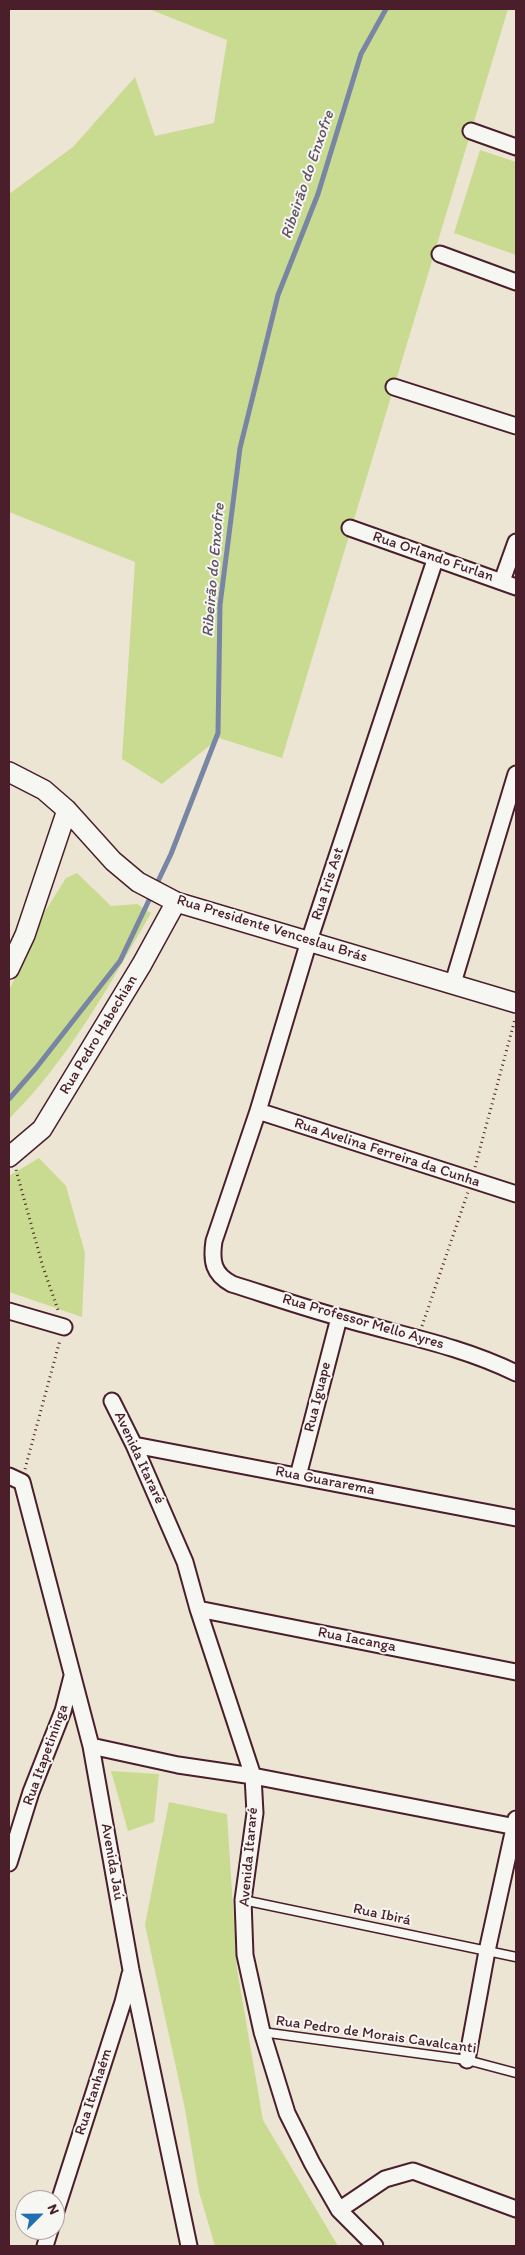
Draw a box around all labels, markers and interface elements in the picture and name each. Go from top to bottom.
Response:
water label: Ribeirão do Enxofre [277,108,339,242]
water label: Ribeirão do Enxofre [199,502,229,638]
street label: Rua Orlando Furlan [370,528,496,586]
street label: Rua Iris Ast [308,845,348,923]
street label: Rua Presidente Venceslau Brás [174,891,370,967]
street label: Rua Pedro Habechian [56,972,142,1098]
street label: Rua Avelina Ferreira da Cunha [292,1114,482,1192]
street label: Rua Professor Mello Ayres [280,1290,446,1354]
street label: Rua Iguape [301,1360,335,1434]
street label: Avenida Itararé [110,1409,168,1507]
street label: Rua Guararema [274,1463,376,1499]
street label: Rua Iacanga [316,1624,398,1656]
street label: Rua Itapetininga [19,1702,73,1808]
street label: Avenida Itararé [236,1806,262,1908]
street label: Avenida Jaú [96,1822,128,1902]
street label: Rua Ibirá [351,1900,413,1930]
street label: Rua Pedro de Morais Cavalcanti [275,2012,477,2058]
street label: Rua Itanhaém [71,2046,117,2138]
north arrow [15,2190,65,2240]
text: N [44,2202,63,2217]

